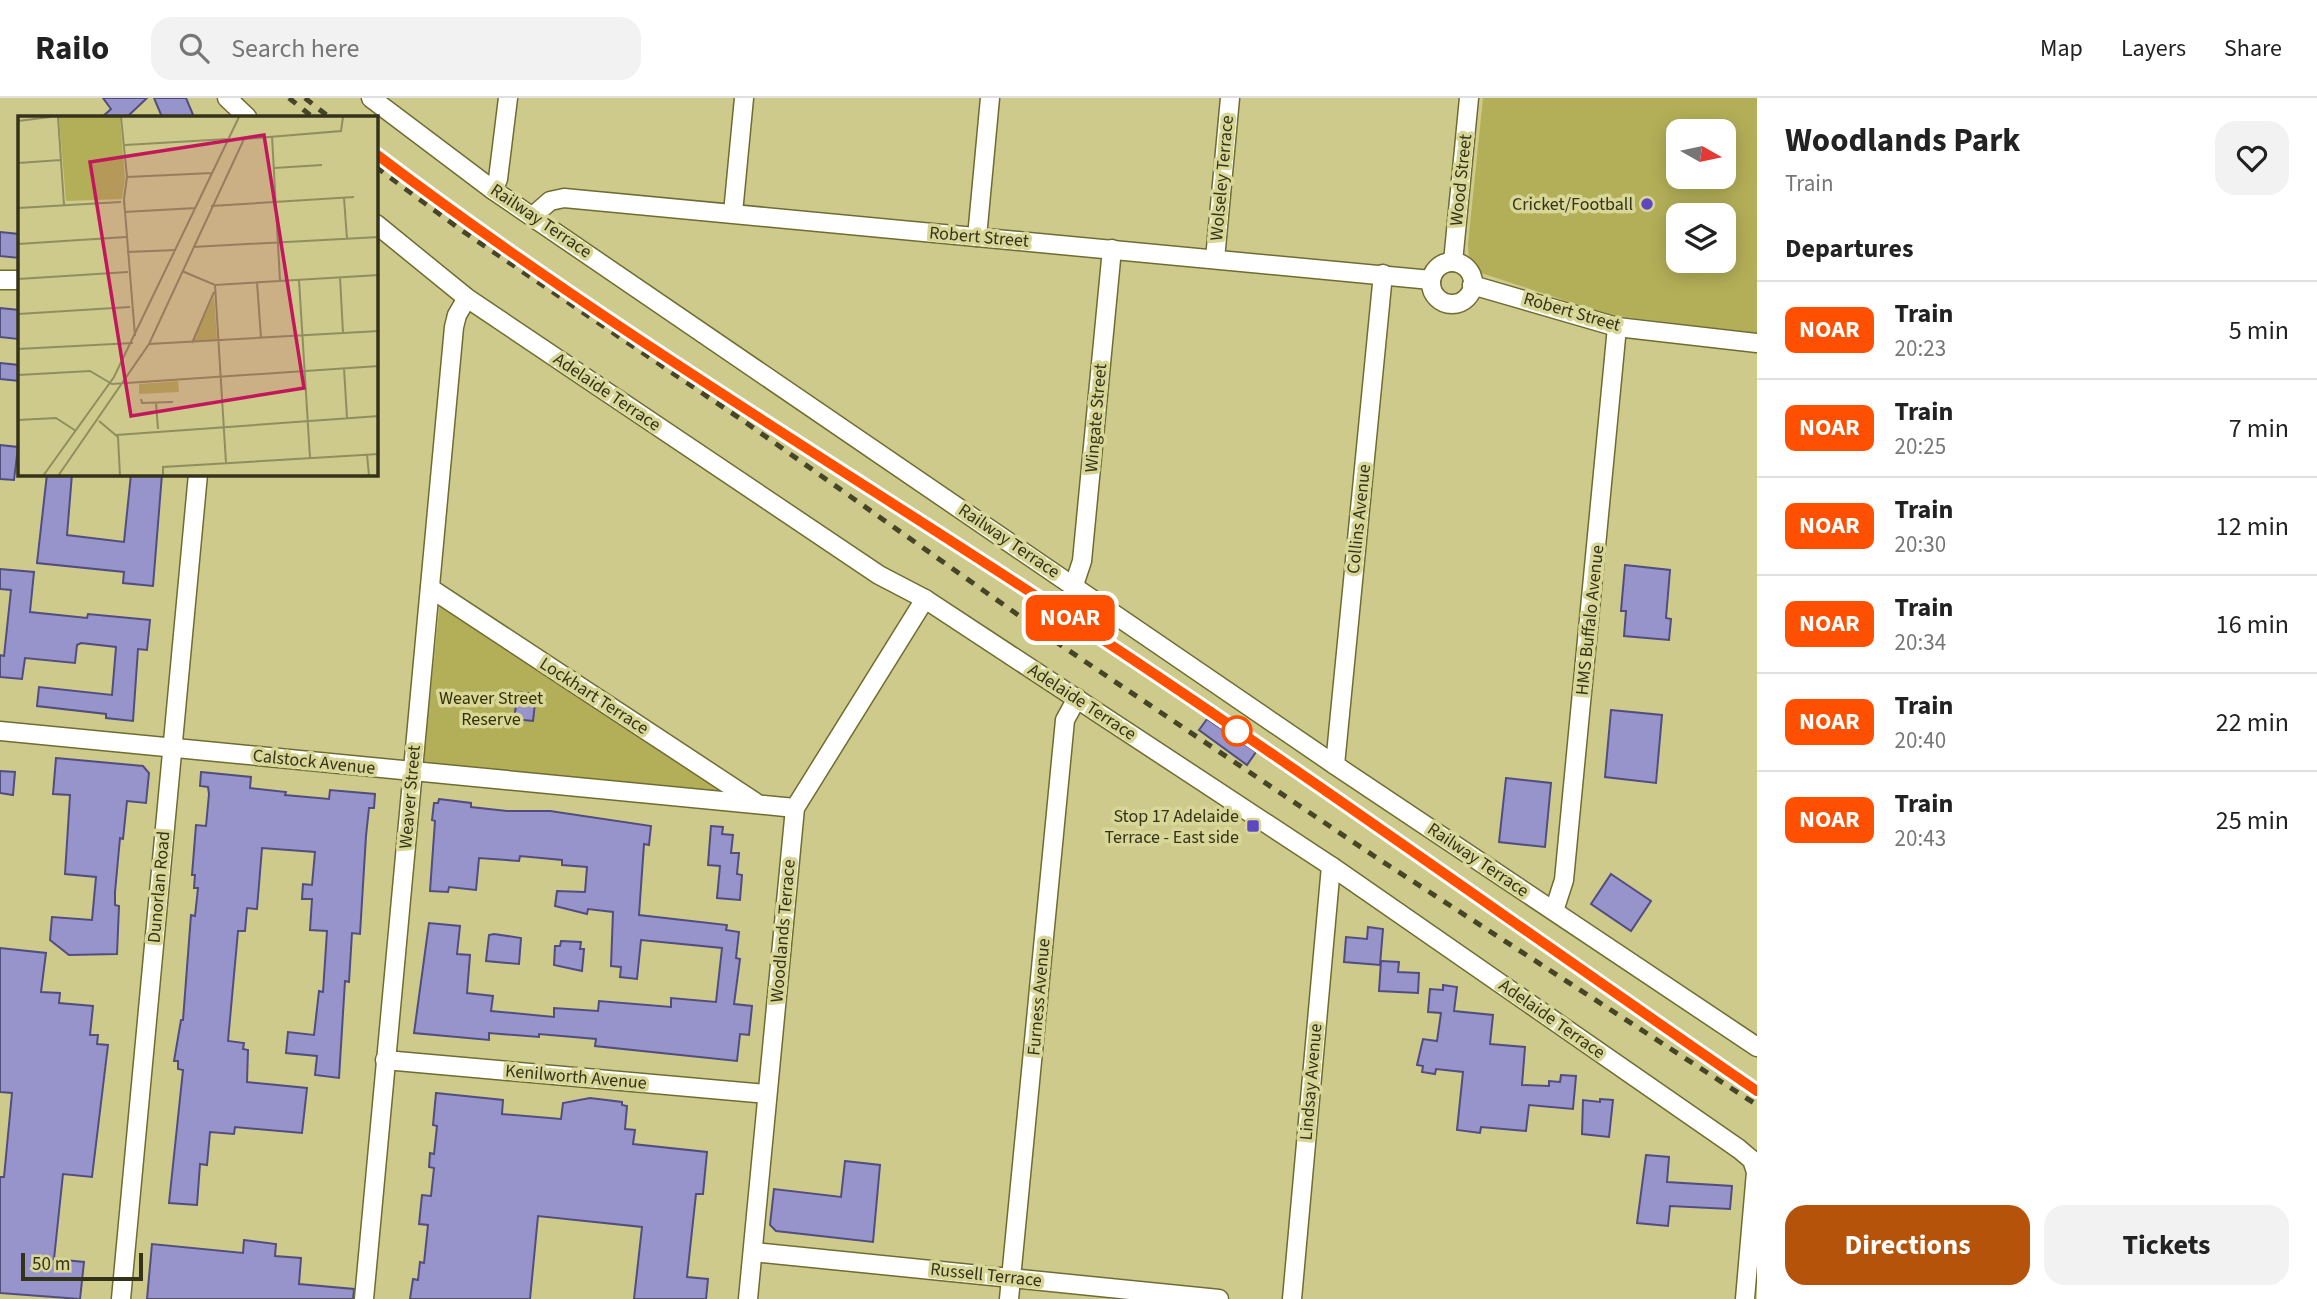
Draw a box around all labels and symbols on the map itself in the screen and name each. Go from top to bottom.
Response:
street label: Wolseley Terrace [1204,114,1240,242]
inset map [18,116,378,476]
north arrow [1666,119,1736,189]
street label: Wood Street [1444,133,1478,227]
street label: Railway Terrace [485,178,597,264]
place label: Cricket/Football [1512,192,1633,217]
marker: Cricket/Football [1639,196,1655,212]
street label: Robert Street [928,220,1030,254]
street label: Robert Street [1521,286,1623,338]
street label: Adelaide Terrace [548,347,666,437]
street label: Wingate Street [1079,362,1113,474]
street label: Collins Avenue [1341,463,1377,575]
street label: Railway Terrace [953,498,1065,584]
street label: HMS Buffalo Avenue [1570,544,1610,696]
line badge: NOAR [1021,595,1119,641]
street label: Lockhart Terrace [535,651,653,741]
street label: Adelaide Terrace [1023,658,1141,746]
park label: Weaver Street Reserve [439,686,543,732]
unlabelled marker [1222,716,1252,746]
street label: Calstock Avenue [252,743,376,781]
street label: Weaver Street [393,744,427,850]
place label: Stop 17 Adelaide Terrace - East side [1105,804,1239,850]
street label: Railway Terrace [1422,817,1534,903]
marker: Stop 17 Adelaide Terrace - East side [1245,818,1261,834]
street label: Dunorlan Road [142,830,176,944]
street label: Woodlands Terrace [764,858,802,1004]
street label: Furness Avenue [1021,937,1057,1057]
street label: Adelaide Terrace [1494,973,1610,1065]
street label: Lindsay Avenue [1293,1023,1329,1141]
street label: Kenilworth Avenue [504,1058,648,1096]
scale bar [21,1250,144,1282]
street label: Russell Terrace [929,1257,1043,1293]

